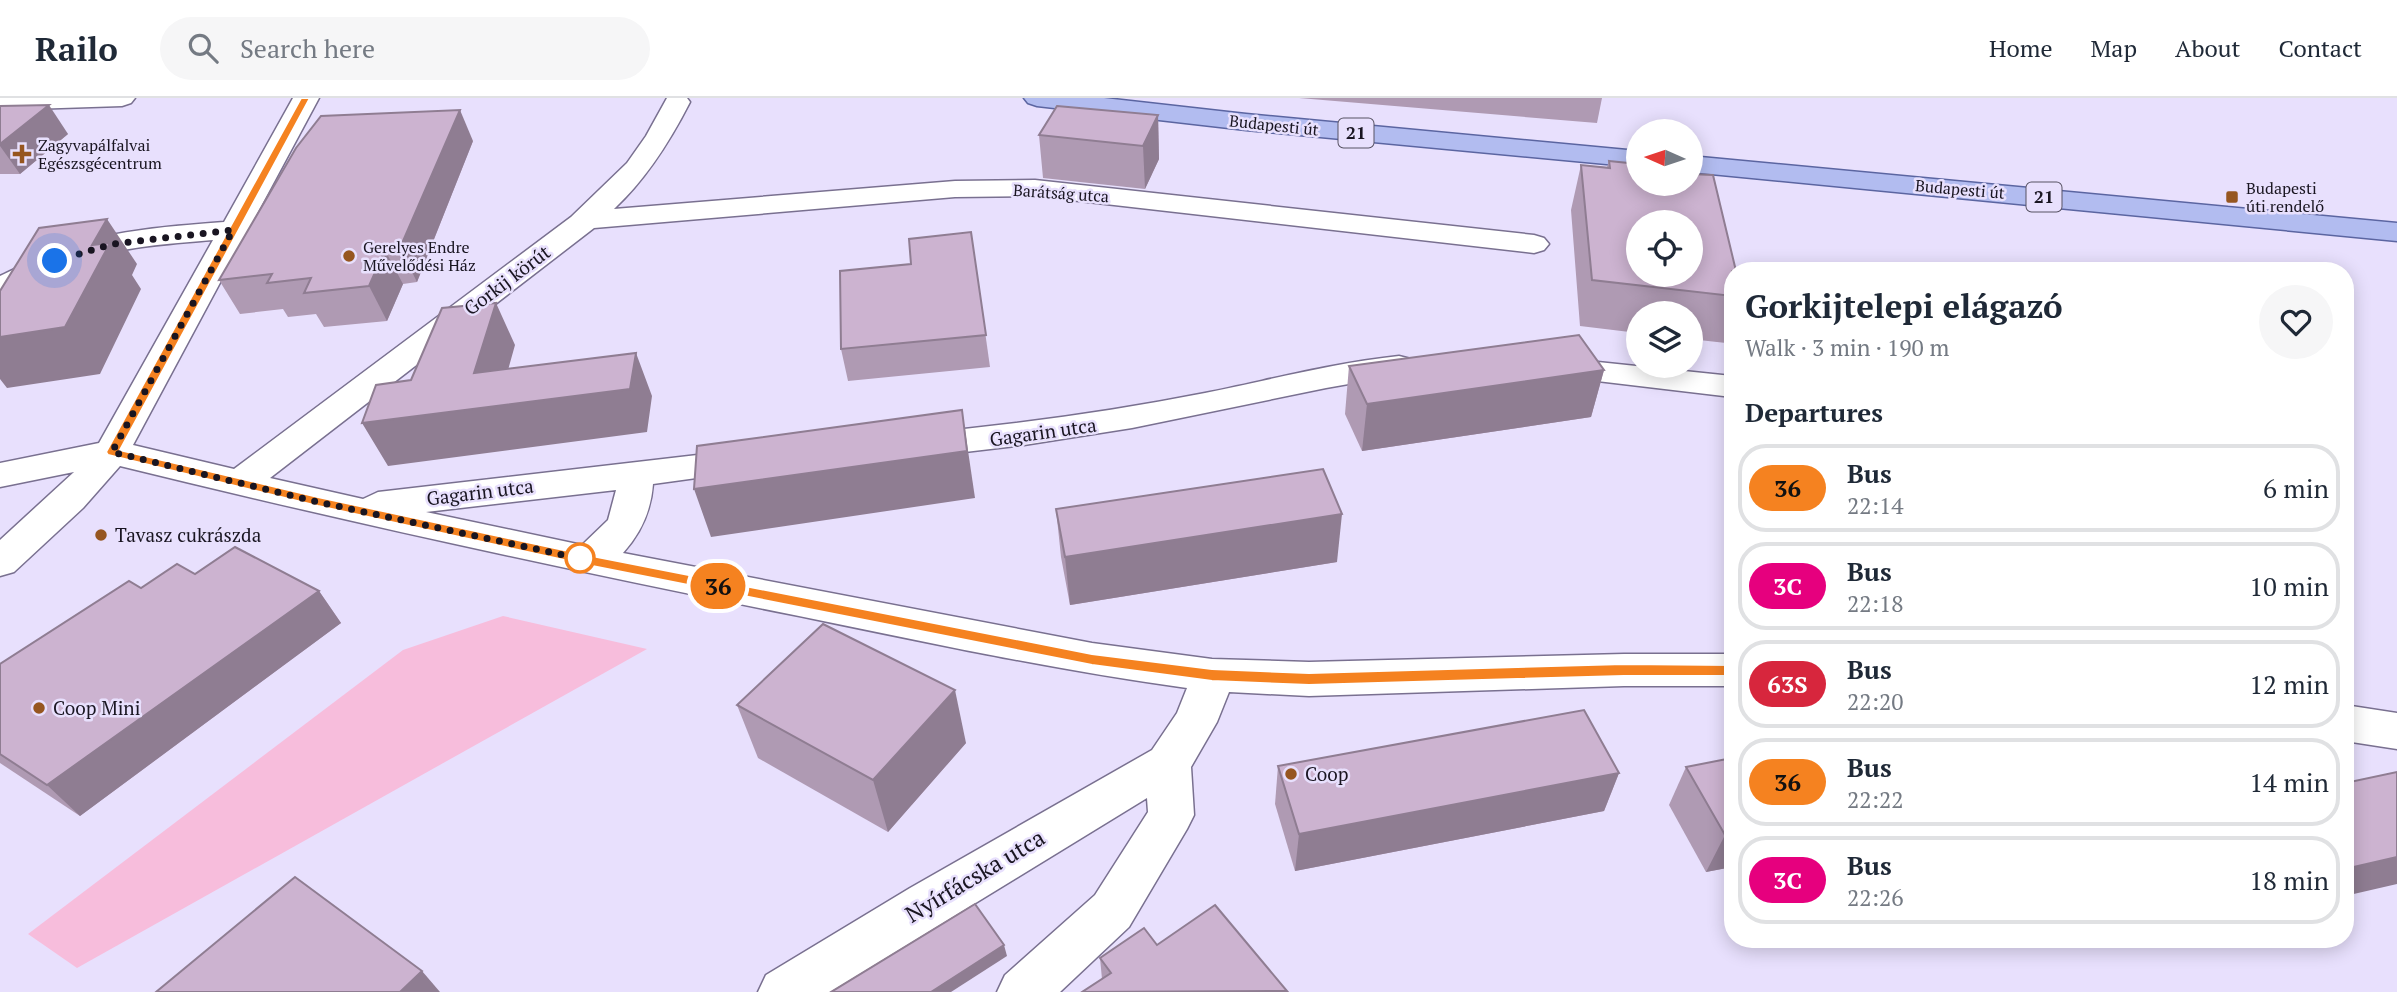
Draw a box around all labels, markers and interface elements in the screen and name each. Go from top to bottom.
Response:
search box [160,17,650,80]
text: Railo [35,27,118,70]
icon: search [184,29,222,67]
text: Search here [240,31,375,65]
text: Home [1989,32,2053,64]
text: Map [2091,32,2137,64]
text: About [2175,32,2241,64]
text: Contact [2279,32,2362,64]
street label: Budapesti út [1228,109,1320,141]
road number: 21 [1338,118,1374,148]
north arrow [1626,119,1703,196]
map controls [1626,119,1703,378]
place label: Zagyvapálfalvai Egészsgécentrum [38,134,162,174]
marker: Zagyvapálfalvai Egészsgécentrum [12,144,32,164]
street label: Budapesti út [1914,174,2006,204]
place label: Budapesti úti rendelő [2246,177,2324,217]
street label: Barátság utca [1012,179,1110,207]
road number: 21 [2026,182,2062,212]
marker: Budapesti úti rendelő [2224,189,2240,205]
button: locate [1626,210,1703,287]
place label: Gerelyes Endre Művelődési Ház [363,236,476,276]
street label: Gorkij körút [459,239,555,320]
your location [37,243,72,278]
marker: Gerelyes Endre Művelődési Ház [341,248,357,264]
text: Gorkijtelepi elágazó [1745,284,2063,327]
button: heart [2259,285,2333,359]
button: layers [1626,301,1703,378]
text: Walk · 3 min · 190 m [1745,332,1949,363]
text: Departures [1745,395,1883,429]
street label: Gagarin utca [988,412,1098,451]
text: Bus [1847,456,1892,490]
text: 6 min [2263,471,2329,505]
street label: Gagarin utca [425,472,535,510]
text: 36 [1774,472,1801,504]
text: 22:14 [1847,490,1904,521]
place label: Tavasz cukrászda [115,522,262,547]
marker: Tavasz cukrászda [93,527,109,543]
unlabelled marker [565,543,595,573]
text: Bus [1847,554,1892,588]
line badge: 36 [686,563,750,609]
text: 10 min [2249,569,2329,603]
text: 36 [704,570,732,602]
text: 3C [1773,570,1802,602]
text: 22:18 [1847,588,1904,619]
text: Bus [1847,652,1892,686]
text: 12 min [2249,667,2329,701]
text: 63S [1767,668,1808,700]
text: 22:20 [1847,686,1904,717]
place label: Coop Mini [53,695,140,720]
marker: Coop Mini [31,700,47,716]
text: Bus [1847,750,1892,784]
place label: Coop [1305,761,1349,786]
text: 14 min [2249,765,2329,799]
marker: Coop [1283,766,1299,782]
text: 36 [1774,766,1801,798]
text: 22:22 [1847,784,1904,815]
street label: Nyírfácska utca [899,822,1051,929]
text: Bus [1847,848,1892,882]
text: 18 min [2249,863,2329,897]
text: 3C [1773,864,1802,896]
text: 22:26 [1847,882,1904,913]

